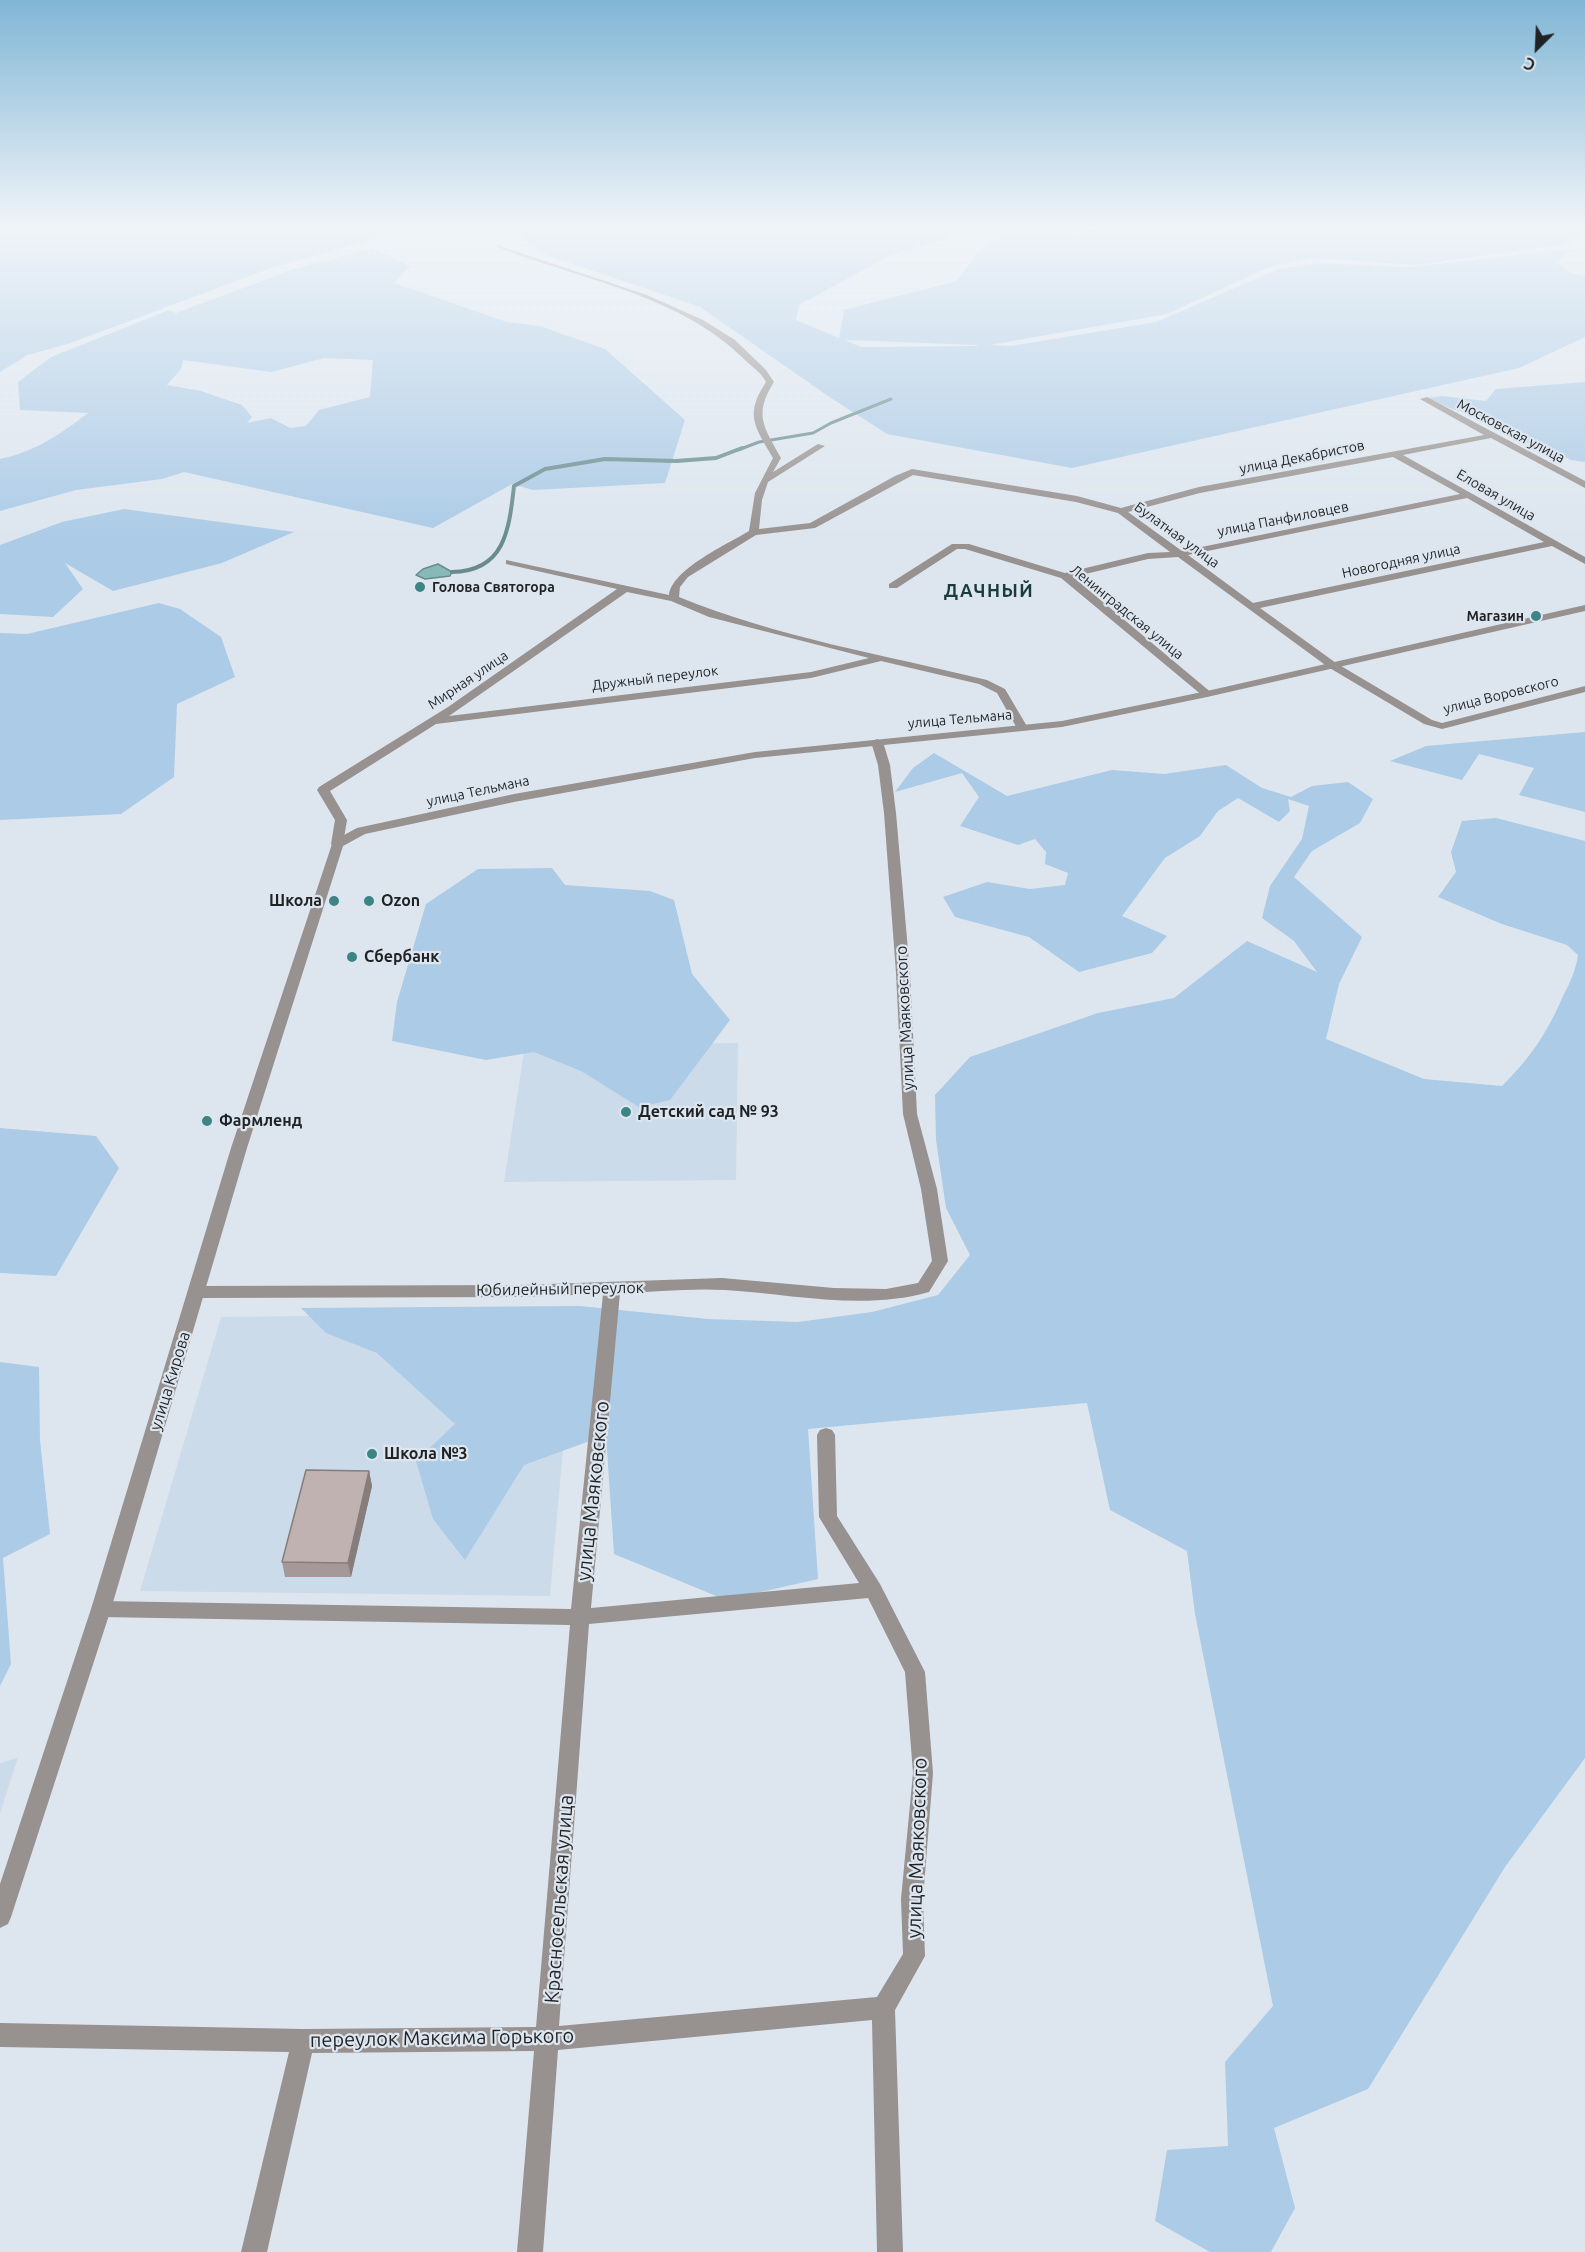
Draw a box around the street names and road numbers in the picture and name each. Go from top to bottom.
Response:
street label: Московская улица [1454,395,1568,467]
street label: улица Декабристов [1238,437,1366,477]
street label: Еловая улица [1454,466,1538,524]
street label: Булатная улица [1131,498,1223,572]
street label: улица Панфиловцев [1216,498,1350,540]
street label: Новогодняя улица [1340,540,1462,582]
street label: Ленинградская улица [1067,561,1187,663]
street label: Мирная улица [425,647,511,713]
street label: Дружный переулок [591,662,719,694]
street label: улица Воровского [1442,673,1560,717]
street label: улица Тельмана [907,706,1013,732]
street label: улица Тельмана [425,772,531,810]
street label: улица Маяковского [892,945,918,1091]
street label: Юбилейный переулок [476,1278,644,1300]
street label: улица Кирова [146,1329,194,1433]
street label: улица Маяковского [572,1400,614,1582]
street label: улица Маяковского [902,1757,932,1939]
street label: Красносельская улица [540,1794,578,2004]
street label: переулок Максима Горького [310,2024,574,2052]

